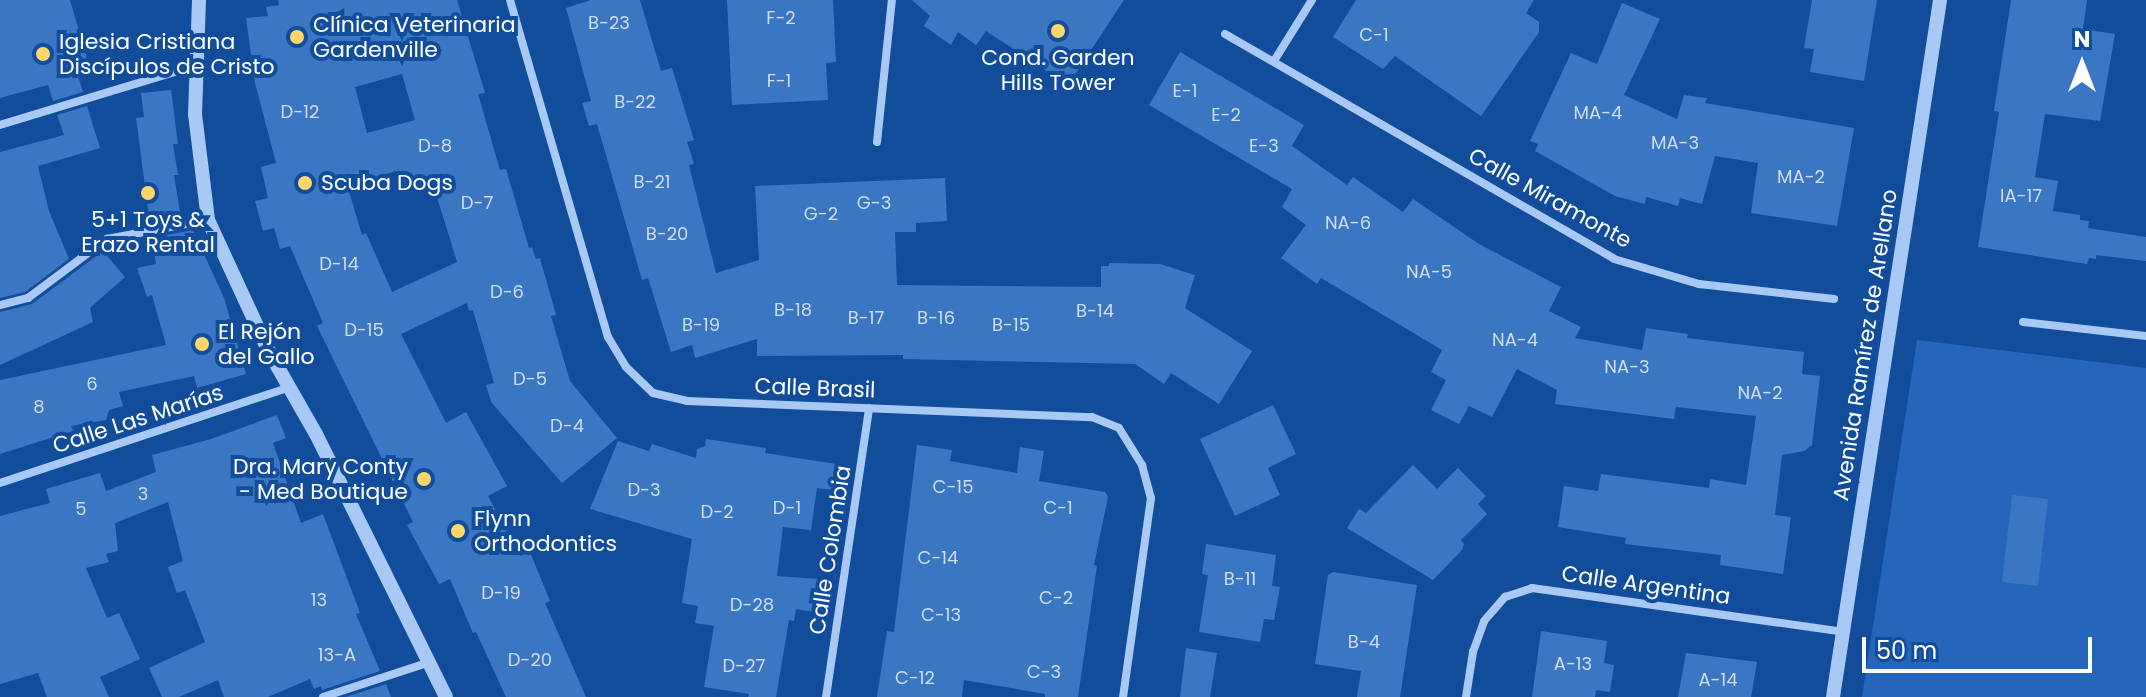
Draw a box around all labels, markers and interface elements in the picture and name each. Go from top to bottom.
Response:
house number: F-2 [766,7,796,29]
place label: Clínica Veterinaria Gardenville [313,11,516,62]
house number: B-23 [588,12,630,34]
marker: Cond. Garden Hills Tower [1049,22,1067,40]
house number: C-1 [1359,24,1389,46]
north arrow [2042,24,2122,104]
text: N [2074,24,2090,55]
place label: Iglesia Cristiana Discípulos de Cristo [59,28,275,80]
marker: Clínica Veterinaria Gardenville [288,28,306,46]
place label: Cond. Garden Hills Tower [981,44,1135,96]
marker: Iglesia Cristiana Discípulos de Cristo [34,45,52,63]
house number: F-1 [767,70,791,92]
house number: E-1 [1173,80,1197,102]
house number: B-22 [614,91,656,113]
house number: D-12 [281,101,319,123]
house number: MA-4 [1574,102,1622,124]
house number: E-2 [1211,104,1241,126]
house number: MA-3 [1651,132,1699,154]
house number: D-8 [418,135,452,157]
house number: E-3 [1249,135,1279,157]
street label: Calle Miramonte [1464,142,1636,254]
house number: MA-2 [1777,166,1825,188]
place label: Scuba Dogs [321,170,453,196]
house number: B-21 [633,171,671,193]
marker: Scuba Dogs [296,174,314,192]
marker: 5+1 Toys & Erazo Rental [139,184,157,202]
house number: IA-17 [2000,185,2042,207]
street label: Avenida Ramírez de Arellano [1827,187,1903,503]
house number: D-7 [461,192,493,214]
house number: G-3 [857,192,891,214]
house number: G-2 [804,203,838,225]
place label: 5+1 Toys & Erazo Rental [81,206,215,258]
house number: NA-6 [1325,212,1371,234]
house number: B-20 [646,223,688,245]
house number: D-14 [319,253,359,275]
house number: NA-5 [1406,261,1452,283]
house number: D-6 [490,281,524,303]
house number: B-18 [774,299,812,321]
house number: B-14 [1076,300,1114,322]
house number: B-17 [848,307,884,329]
house number: B-16 [917,307,955,329]
house number: B-19 [682,314,720,336]
house number: B-15 [992,314,1030,336]
place label: El Rejón del Gallo [218,318,315,370]
house number: D-15 [344,319,384,341]
house number: NA-4 [1492,329,1538,351]
marker: El Rejón del Gallo [193,335,211,353]
house number: NA-3 [1604,356,1650,378]
house number: D-5 [513,368,547,390]
house number: 6 [86,373,98,395]
street label: Calle Brasil [754,373,876,403]
street label: Calle Las Marías [49,379,227,459]
house number: NA-2 [1737,382,1783,404]
house number: 8 [33,396,45,418]
house number: D-4 [550,415,584,437]
place label: Dra. Mary Conty - Med Boutique [233,453,408,504]
street label: Calle Colombia [804,464,856,636]
marker: Dra. Mary Conty - Med Boutique [415,470,433,488]
house number: C-15 [933,476,973,498]
house number: D-3 [627,479,661,501]
house number: 3 [138,483,148,505]
house number: D-1 [773,497,801,519]
house number: C-1 [1043,497,1073,519]
house number: 5 [75,498,87,520]
house number: D-2 [701,501,733,523]
place label: Flynn Orthodontics [474,505,617,556]
marker: Flynn Orthodontics [449,522,467,540]
house number: C-14 [918,547,958,569]
street label: Calle Argentina [1560,560,1732,610]
house number: B-11 [1224,568,1256,590]
house number: D-19 [481,582,521,604]
house number: C-2 [1039,587,1073,609]
house number: 13 [311,589,327,611]
house number: D-28 [730,594,774,616]
house number: C-13 [921,604,961,626]
scale bar [1866,621,2096,671]
house number: B-4 [1348,631,1380,653]
text: 50 m [1876,634,1937,667]
house number: 13-A [318,644,356,666]
house number: D-20 [508,649,552,671]
house number: A-13 [1554,653,1592,675]
house number: D-27 [723,655,765,677]
house number: C-3 [1027,661,1061,683]
house number: C-12 [895,667,935,689]
house number: A-14 [1698,669,1738,691]

